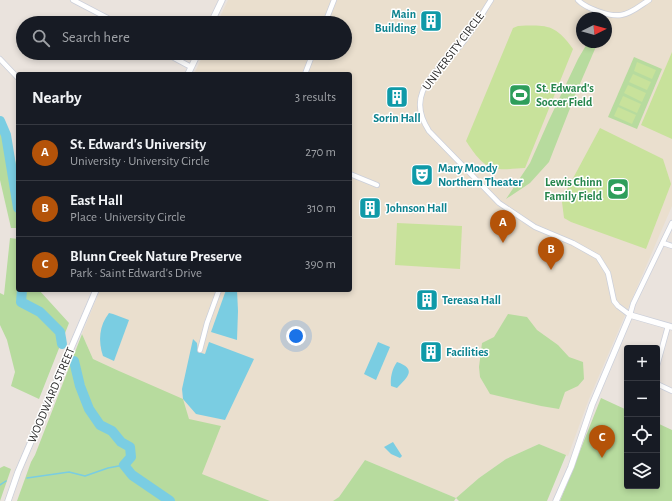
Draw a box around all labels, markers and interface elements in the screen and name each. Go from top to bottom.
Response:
place label: Main Building [375,8,417,34]
building icon: Main Building [418,8,444,34]
street label: UNIVERSITY CIRCLE [420,10,486,92]
north arrow [576,12,612,48]
search box [16,16,352,60]
icon: search [30,27,52,49]
text: Search here [62,30,130,45]
sports icon: St. Edward's Soccer Field [507,82,533,108]
place label: St. Edward's Soccer Field [536,82,594,108]
building icon: Sorin Hall [384,84,410,110]
text: Nearby [32,89,82,106]
text: 3 results [295,91,336,104]
place label: Sorin Hall [373,112,421,124]
text: St. Edward's University [70,137,206,152]
text: A [41,146,49,159]
text: 270 m [305,146,336,159]
text: University · University Circle [70,155,209,168]
theatre icon: Mary Moody Northern Theater [409,162,435,188]
place label: Mary Moody Northern Theater [438,162,523,188]
place label: Lewis Chinn Family Field [544,176,603,203]
sports icon: Lewis Chinn Family Field [605,176,631,202]
text: East Hall [70,193,123,208]
building icon: Johnson Hall [357,195,383,221]
text: B [41,202,49,215]
text: 310 m [307,202,336,215]
place label: Johnson Hall [386,202,447,214]
pin: A [490,210,516,243]
text: Place · University Circle [70,211,186,224]
pin: B [538,237,564,270]
text: Blunn Creek Nature Preserve [70,249,242,264]
text: C [42,258,48,271]
text: 390 m [305,258,336,271]
text: Park · Saint Edward's Drive [70,267,202,280]
building icon: Tereasa Hall [414,287,440,313]
place label: Tereasa Hall [442,294,501,306]
your location [286,326,306,346]
building icon: Facilities [418,339,444,365]
street label: WOODWARD STREET [25,345,77,445]
map controls [624,345,660,489]
button: + [624,345,660,381]
place label: Facilities [446,346,489,358]
button: − [624,381,660,417]
button: locate [624,417,660,453]
pin: C [589,425,615,458]
button: layers [624,453,660,489]

